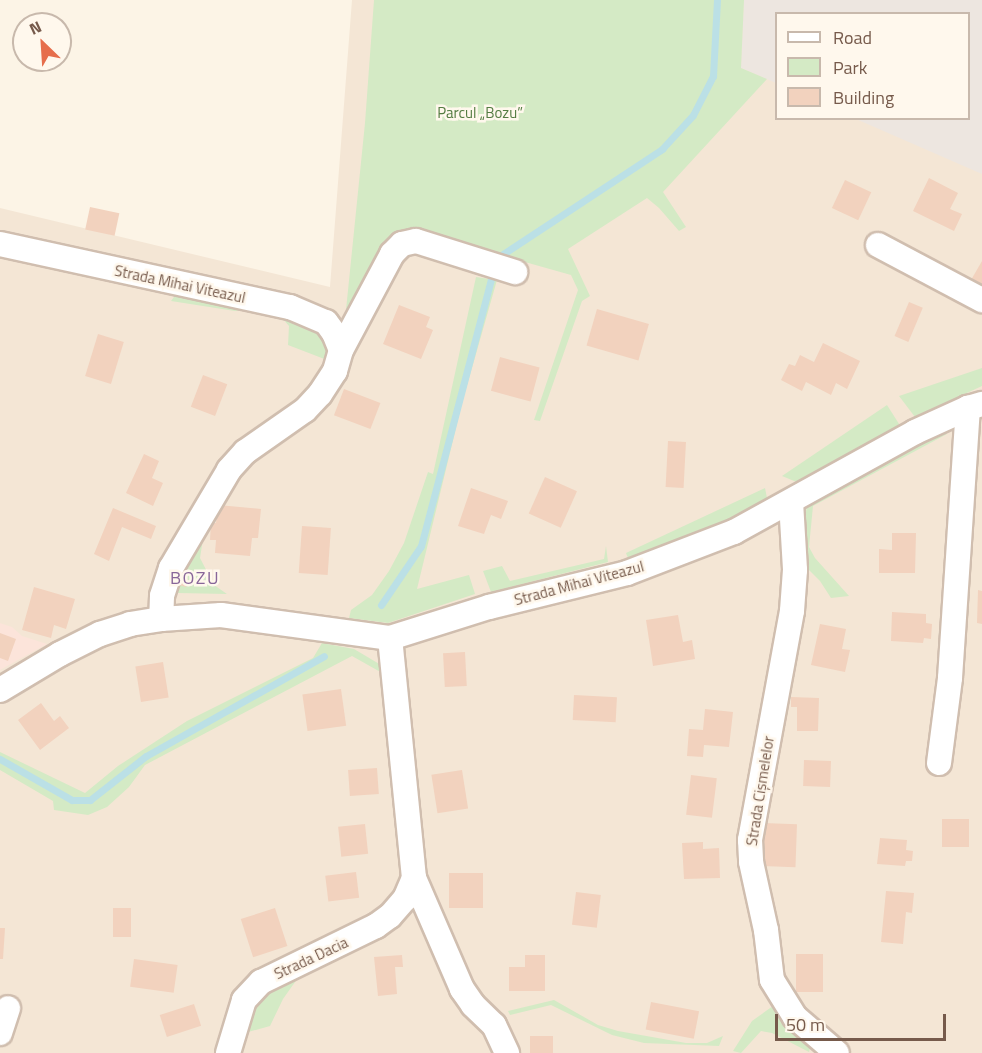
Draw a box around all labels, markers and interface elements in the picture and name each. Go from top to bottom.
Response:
north arrow [12,12,72,72]
legend [775,12,970,120]
text: N [25,14,45,41]
text: Road [833,24,872,51]
text: Park [833,54,867,81]
text: Building [833,84,894,111]
park label: Parcul „Bozu” [437,104,523,122]
street label: Strada Mihai Viteazul [113,261,247,307]
street label: Strada Mihai Viteazul [512,557,646,609]
district label: BOZU [170,567,220,589]
street label: Strada Cișmelelor [742,735,778,847]
street label: Strada Dacia [271,933,351,983]
scale bar [778,1002,949,1040]
text: 50 m [786,1011,825,1038]

